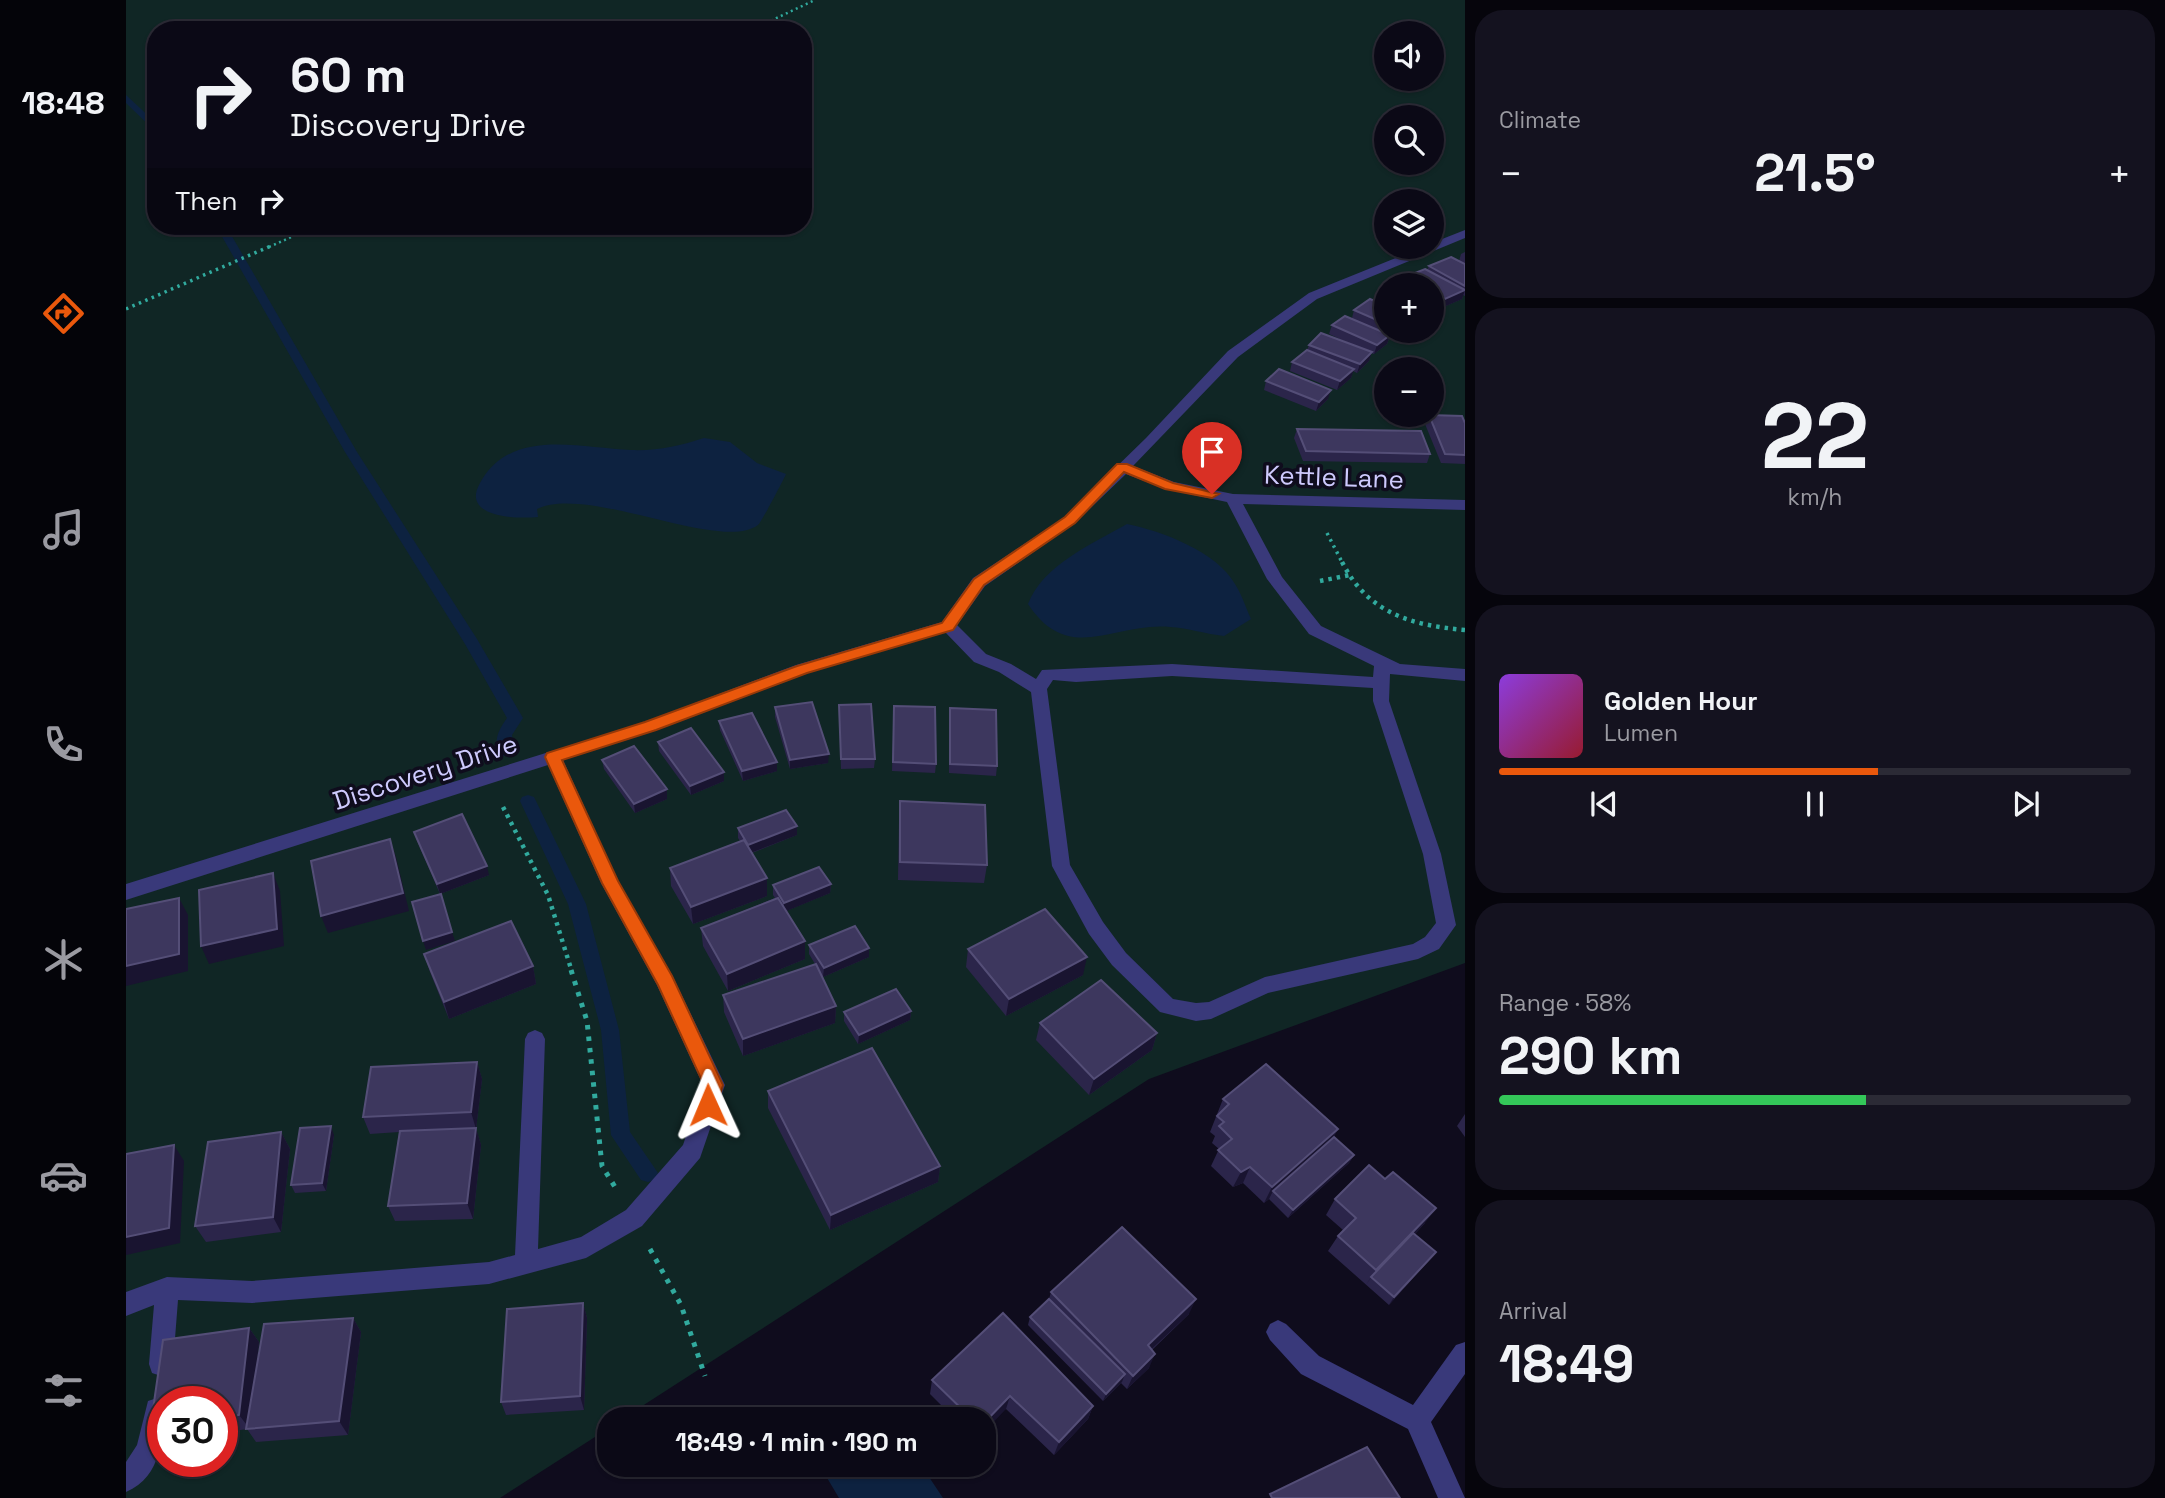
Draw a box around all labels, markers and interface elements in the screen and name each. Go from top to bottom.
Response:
map controls [1374,21,1444,427]
button: sound [1374,21,1444,91]
text: 60 m [290,44,406,106]
icon: right [175,49,266,140]
text: 18:48 [22,83,104,123]
text: Discovery Drive [290,105,526,145]
button: search [1374,105,1444,175]
text: Climate [1499,105,1581,135]
text: 21.5° [1754,140,1876,206]
text: − [1499,150,1523,198]
text: + [2107,150,2131,198]
icon: right [252,182,290,220]
text: Then [175,184,238,218]
button: layers [1374,189,1444,259]
button: + [1374,273,1444,343]
icon: directions [39,289,88,338]
button: − [1374,357,1444,427]
text: 22 [1761,378,1869,495]
pin [1182,422,1242,494]
icon: arrive [1193,433,1231,471]
street label: Kettle Lane [1263,458,1405,496]
text: km/h [1788,482,1842,512]
icon: music [39,505,88,554]
text: Golden Hour [1604,684,1758,718]
text: Lumen [1604,718,1678,748]
icon: phone [39,720,88,769]
street label: Discovery Drive [328,726,522,818]
icon: previous [1585,785,1623,823]
icon: pause [1796,785,1834,823]
icon: next [2007,785,2045,823]
icon: climate [39,935,88,984]
text: Range · 58% [1499,988,1631,1018]
text: 290 km [1499,1023,1682,1089]
position arrow [671,1068,745,1142]
icon: car [39,1151,88,1200]
text: Arrival [1499,1296,1567,1326]
text: 18:49 [1499,1331,1634,1397]
icon: filters [39,1366,88,1415]
speed limit sign: 30 [147,1386,238,1477]
text: 18:49 · 1 min · 190 m [675,1425,918,1459]

